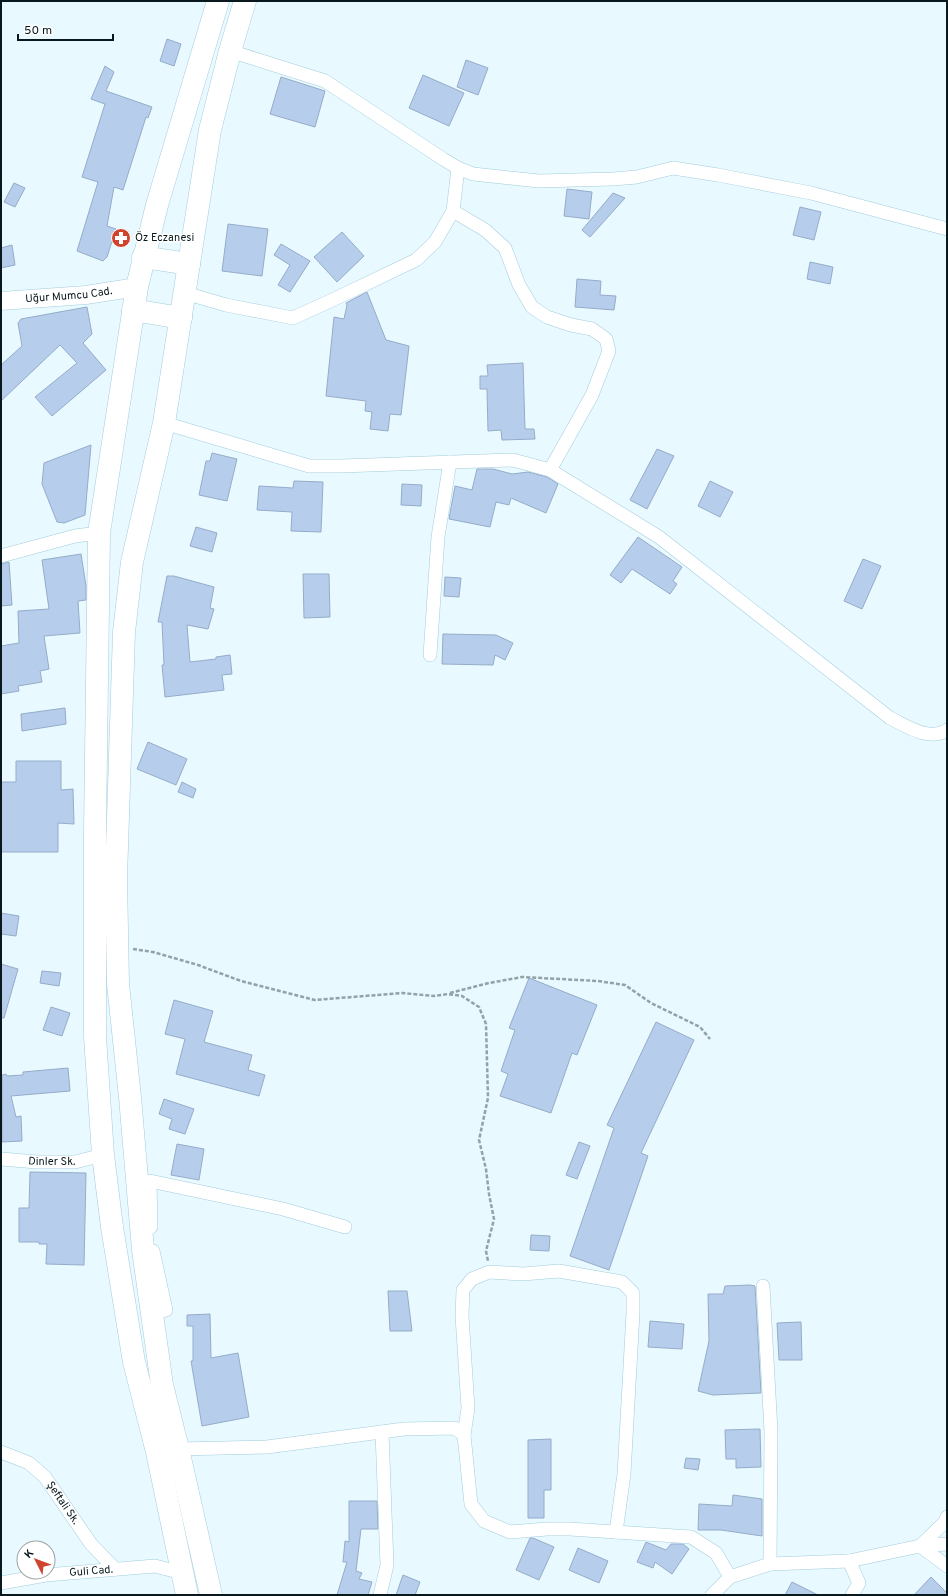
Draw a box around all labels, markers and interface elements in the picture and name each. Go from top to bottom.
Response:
scale bar [18,16,113,42]
text: 50 m [24,23,52,39]
pharmacy icon: Öz Eczanesi [110,227,132,249]
place label: Öz Eczanesi [135,230,194,245]
street label: Uğur Mumcu Cad. [25,284,113,306]
street label: Dinler Sk. [28,1154,76,1169]
street label: Şeftali Sk. [43,1479,83,1527]
north arrow [16,1540,56,1580]
text: K [22,1546,37,1562]
street label: Guli Cad. [69,1562,114,1580]

